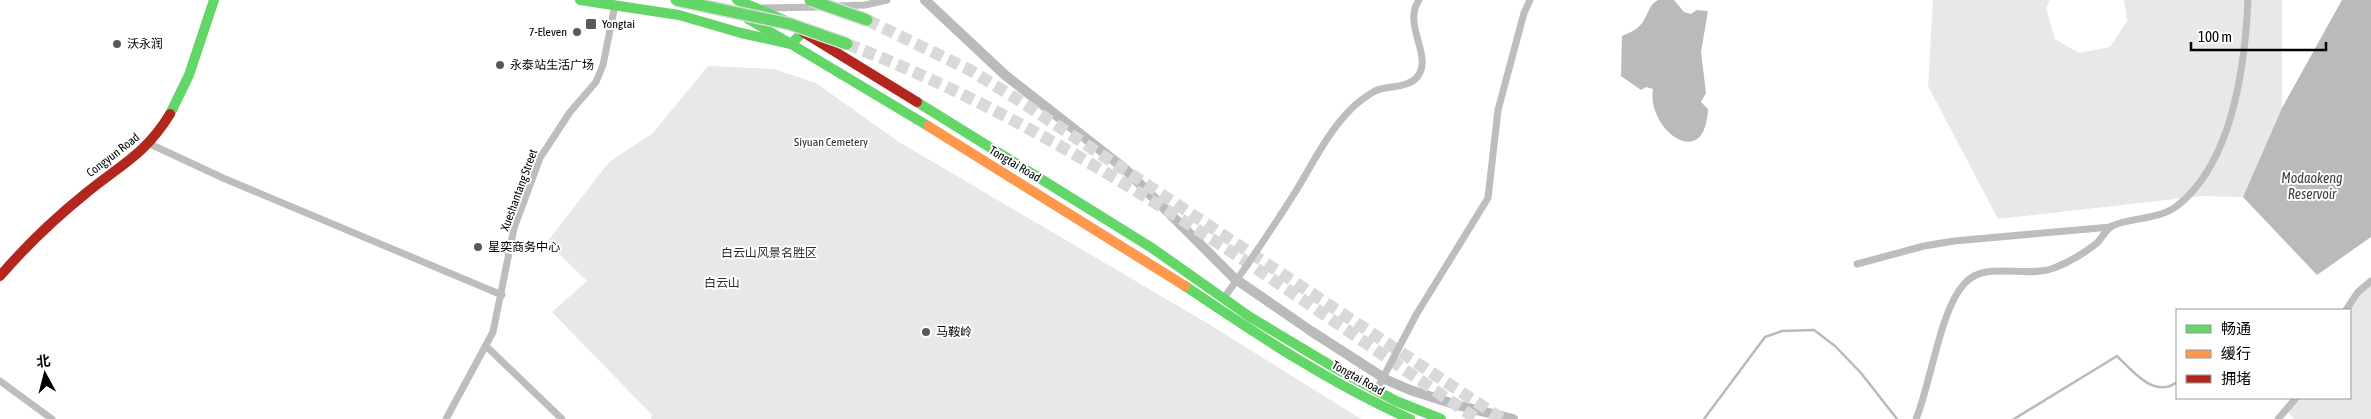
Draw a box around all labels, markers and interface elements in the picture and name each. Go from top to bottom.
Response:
marker: Yongtai [584,17,598,31]
place label: Yongtai [602,17,635,31]
scale bar [2191,20,2326,52]
place label: 7-Eleven [529,25,567,39]
marker: 7-Eleven [571,26,583,38]
text: 100 m [2198,28,2232,45]
place label: 沃永润 [127,37,163,51]
marker: 沃永润 [111,38,123,50]
place label: 永泰站生活广场 [510,58,594,72]
marker: 永泰站生活广场 [494,59,506,71]
street label: Congyun Road [84,130,142,180]
park label: Siyuan Cemetery [794,135,868,149]
street label: Tongtai Road [987,143,1043,185]
street label: Xueshantang Street [498,147,540,233]
water label: Modaokeng Reservoir [2281,170,2343,202]
place label: 星奕商务中心 [488,240,560,254]
marker: 星奕商务中心 [472,241,484,253]
park label: 白云山风景名胜区 [721,246,817,260]
park label: 白云山 [704,276,740,290]
legend [2176,309,2351,399]
text: 畅通 [2221,320,2251,337]
place label: 马鞍岭 [936,325,972,339]
marker: 马鞍岭 [920,326,932,338]
text: 缓行 [2221,345,2251,362]
north arrow [20,349,70,399]
text: 北 [35,352,51,370]
street label: Tongtai Road [1329,358,1387,398]
text: 拥堵 [2221,370,2251,387]

